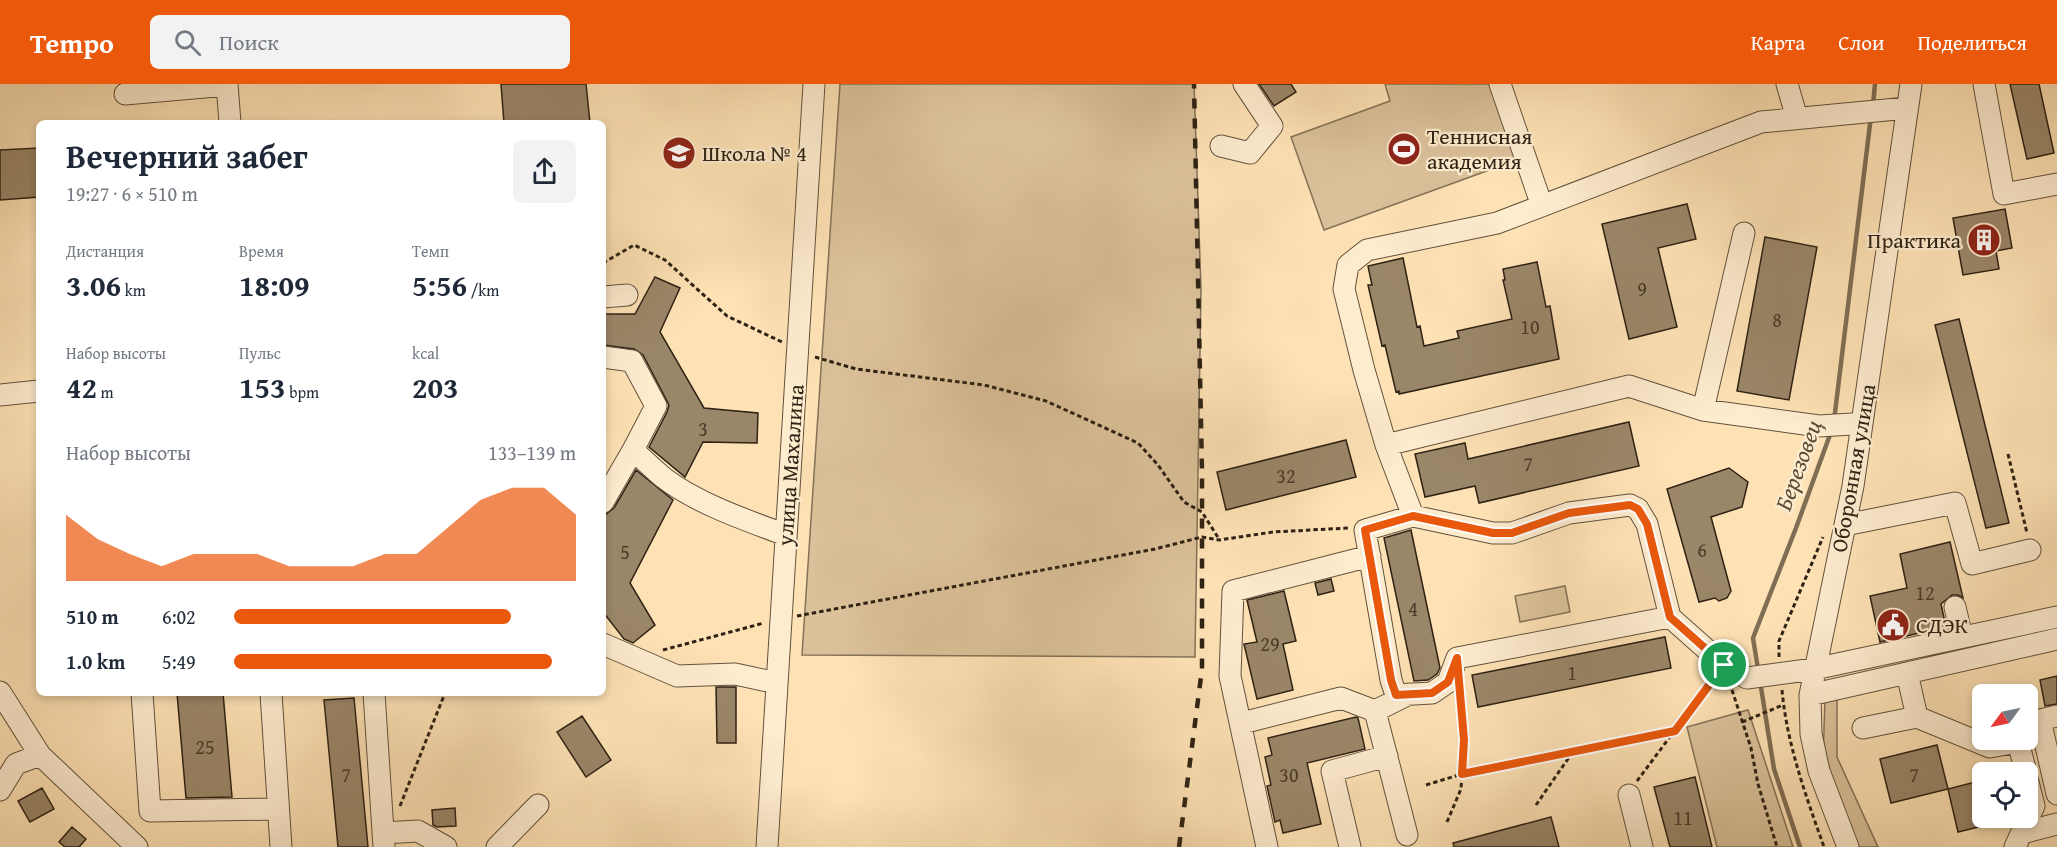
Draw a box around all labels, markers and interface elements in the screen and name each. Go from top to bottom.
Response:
search box [150,15,570,69]
text: Tempo [30,22,114,63]
icon: search [171,26,204,59]
text: Поиск [219,26,279,58]
text: Карта [1751,27,1805,58]
text: Слои [1838,27,1884,58]
text: Поделиться [1917,27,2027,58]
place label: Теннисная академия [1427,120,1532,177]
sports icon: Теннисная академия [1386,131,1422,167]
text: Вечерний забег [66,132,308,180]
school or university icon: Школа № 4 [661,135,697,171]
place label: Школа № 4 [702,137,807,169]
button: share [513,140,576,203]
text: 19:27 · 6 × 510 m [66,179,198,208]
building icon: Практика [1966,222,2002,258]
place label: Практика [1867,224,1962,256]
text: Дистанция [66,239,144,263]
text: Время [239,239,284,263]
text: Темп [412,239,449,263]
text: 3.06 [66,263,121,307]
text: 18:09 [239,263,310,307]
text: 5:56 [412,263,467,307]
house number: 9 [1637,274,1647,303]
text: km [121,278,146,302]
text: /km [467,278,499,302]
house number: 8 [1772,305,1782,334]
house number: 10 [1520,312,1540,341]
text: Набор высоты [66,341,166,365]
text: Пульс [239,341,281,365]
text: kcal [412,341,439,365]
text: 42 [66,365,97,409]
text: 153 [239,365,286,409]
text: 203 [412,365,459,409]
text: m [97,380,114,404]
text: bpm [286,380,319,404]
street label: Оборонная улица [1822,381,1884,555]
street label: улица Махалина [768,383,812,548]
house number: 3 [698,414,708,443]
water label: Березовец [1765,415,1831,515]
text: Набор высоты [66,438,191,467]
text: 133–139 m [488,438,576,467]
house number: 7 [1523,449,1533,478]
house number: 32 [1276,461,1296,490]
house number: 6 [1697,535,1707,564]
house number: 5 [620,537,630,566]
house number: 12 [1915,578,1935,607]
house number: 4 [1408,594,1418,623]
text: 510 m [66,602,119,631]
text: 6:02 [162,602,196,631]
public building icon: СДЭК [1875,607,1911,643]
place label: СДЭК [1916,609,1969,641]
house number: 29 [1260,629,1280,658]
pin [1698,639,1749,690]
text: 1.0 km [66,647,125,676]
text: 5:49 [162,647,196,676]
icon: arrive [1707,648,1740,681]
house number: 1 [1567,658,1577,687]
north arrow [1972,684,2038,750]
map controls [1972,684,2038,828]
house number: 25 [195,732,215,761]
house number: 7 [341,760,351,789]
house number: 30 [1279,760,1299,789]
house number: 7 [1909,760,1919,789]
button: locate [1972,762,2038,828]
house number: 11 [1673,803,1693,832]

